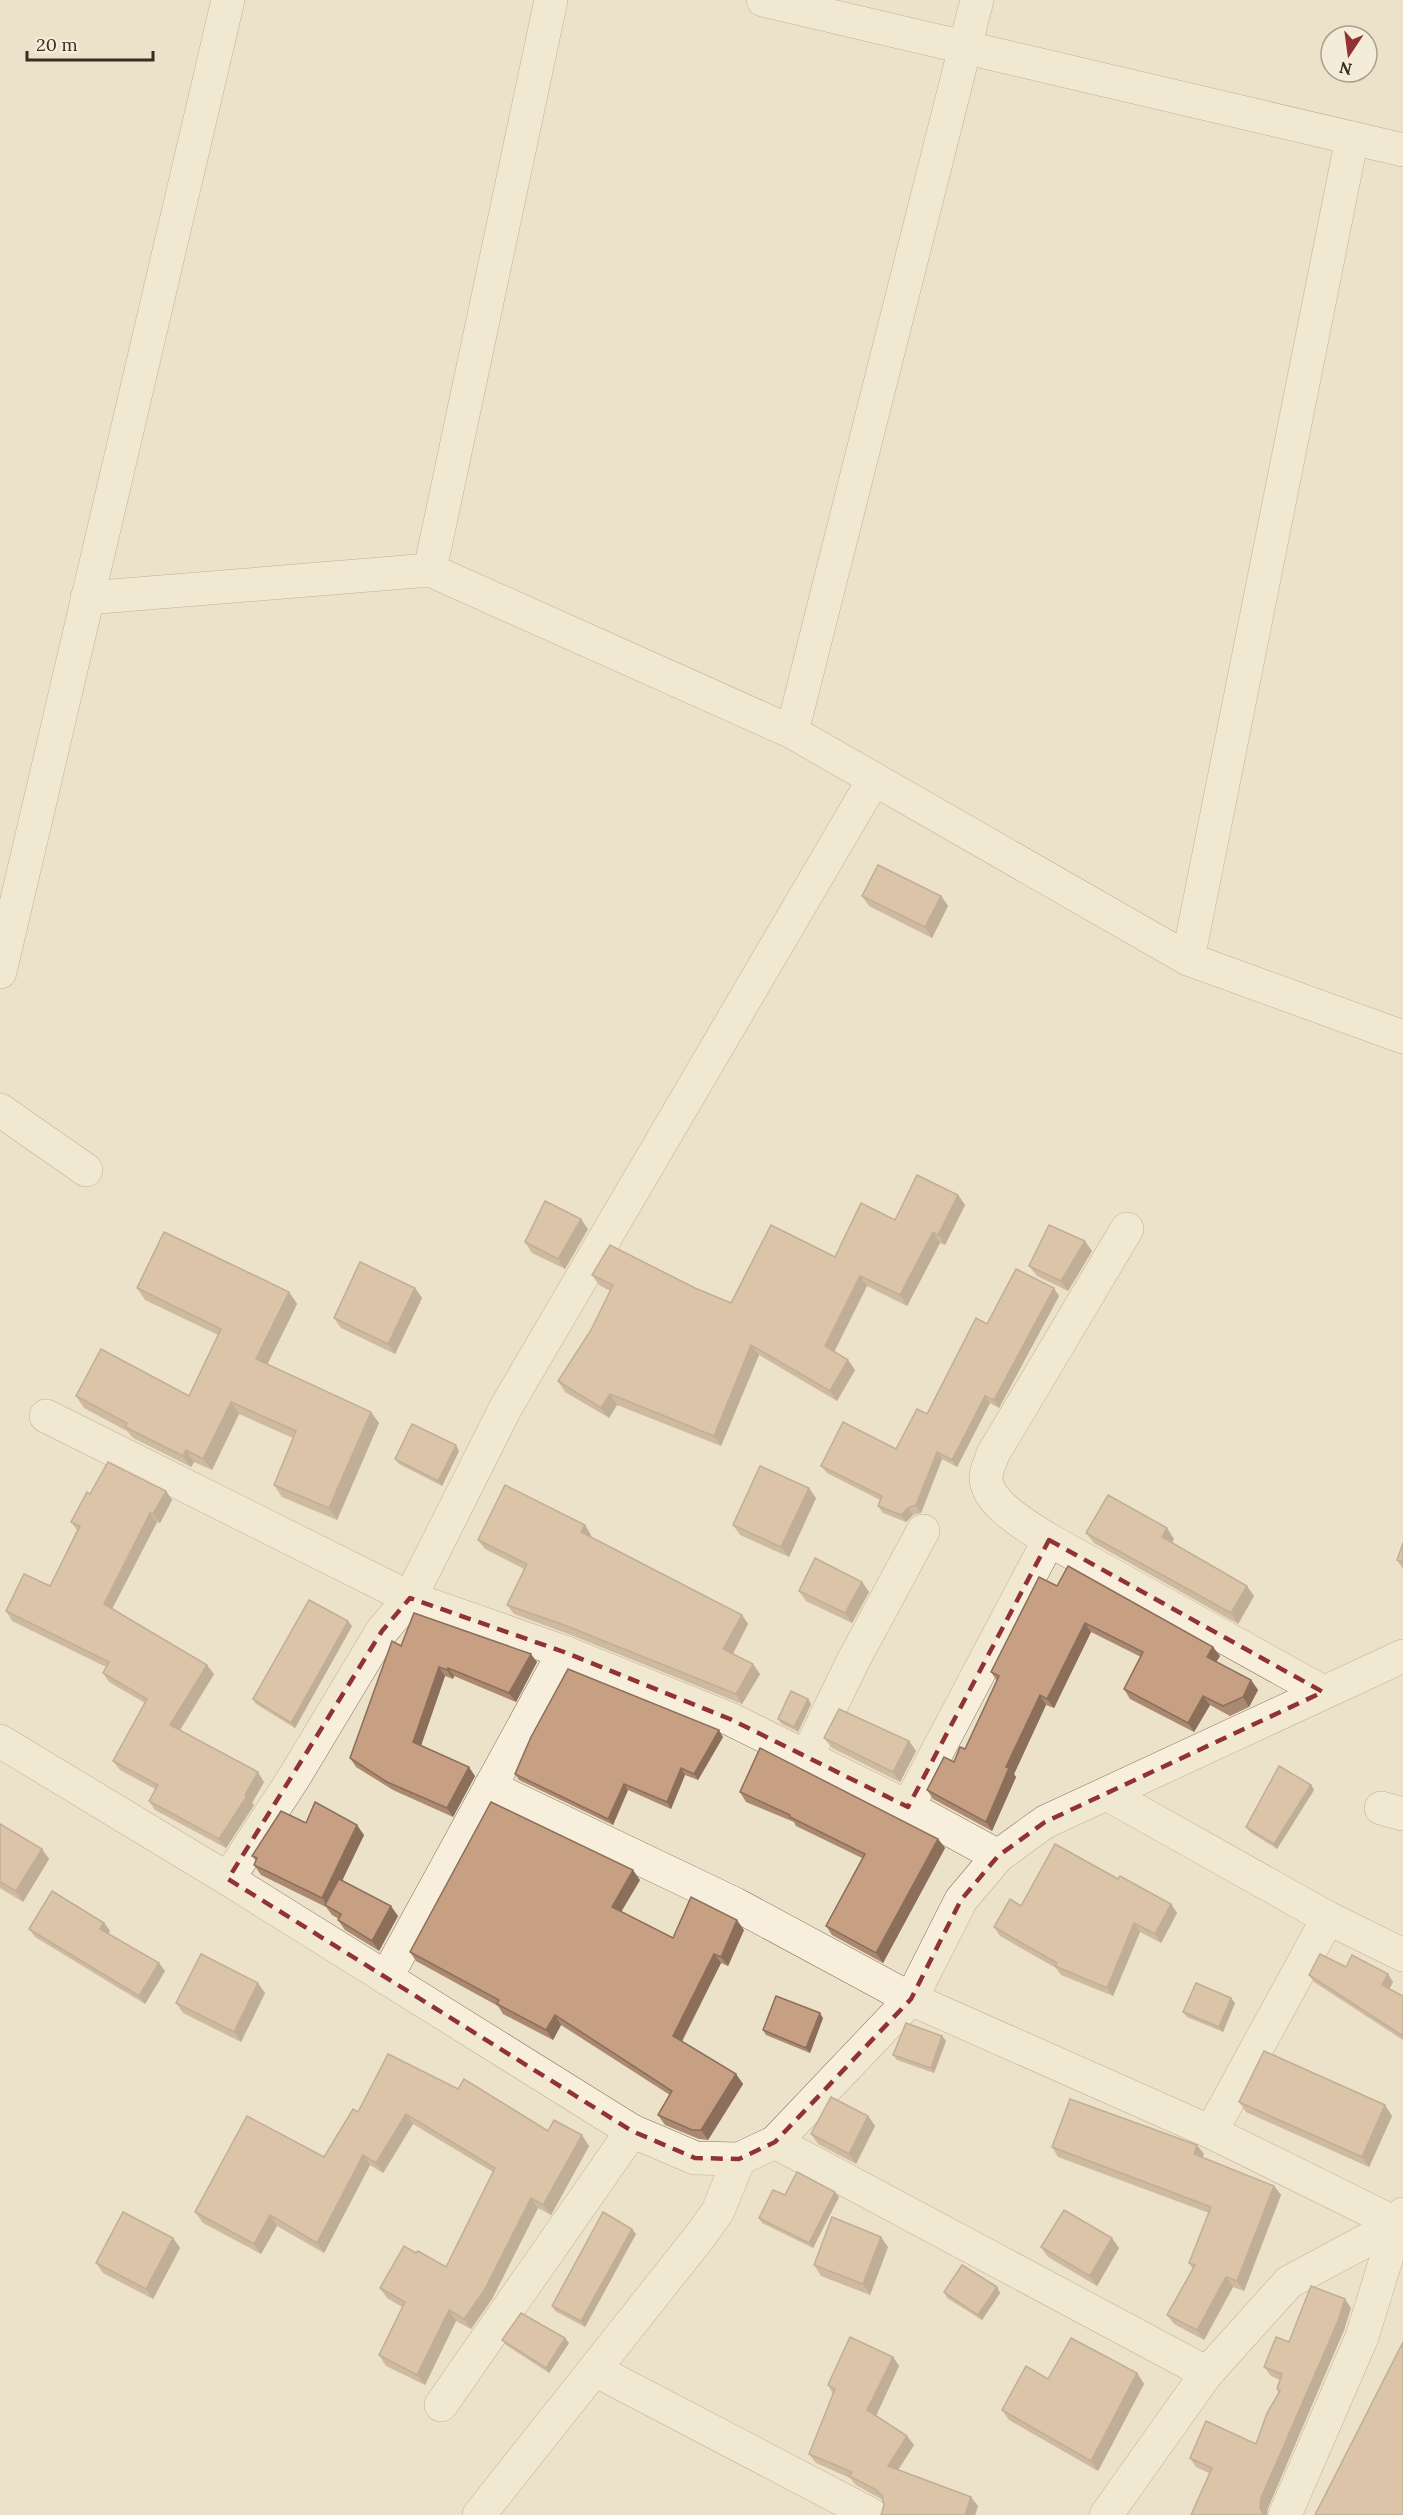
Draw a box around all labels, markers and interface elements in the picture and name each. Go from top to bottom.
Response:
scale bar [27,24,153,62]
north arrow [1319,24,1379,84]
text: 20 m [36,33,78,56]
text: N [1337,57,1354,80]

